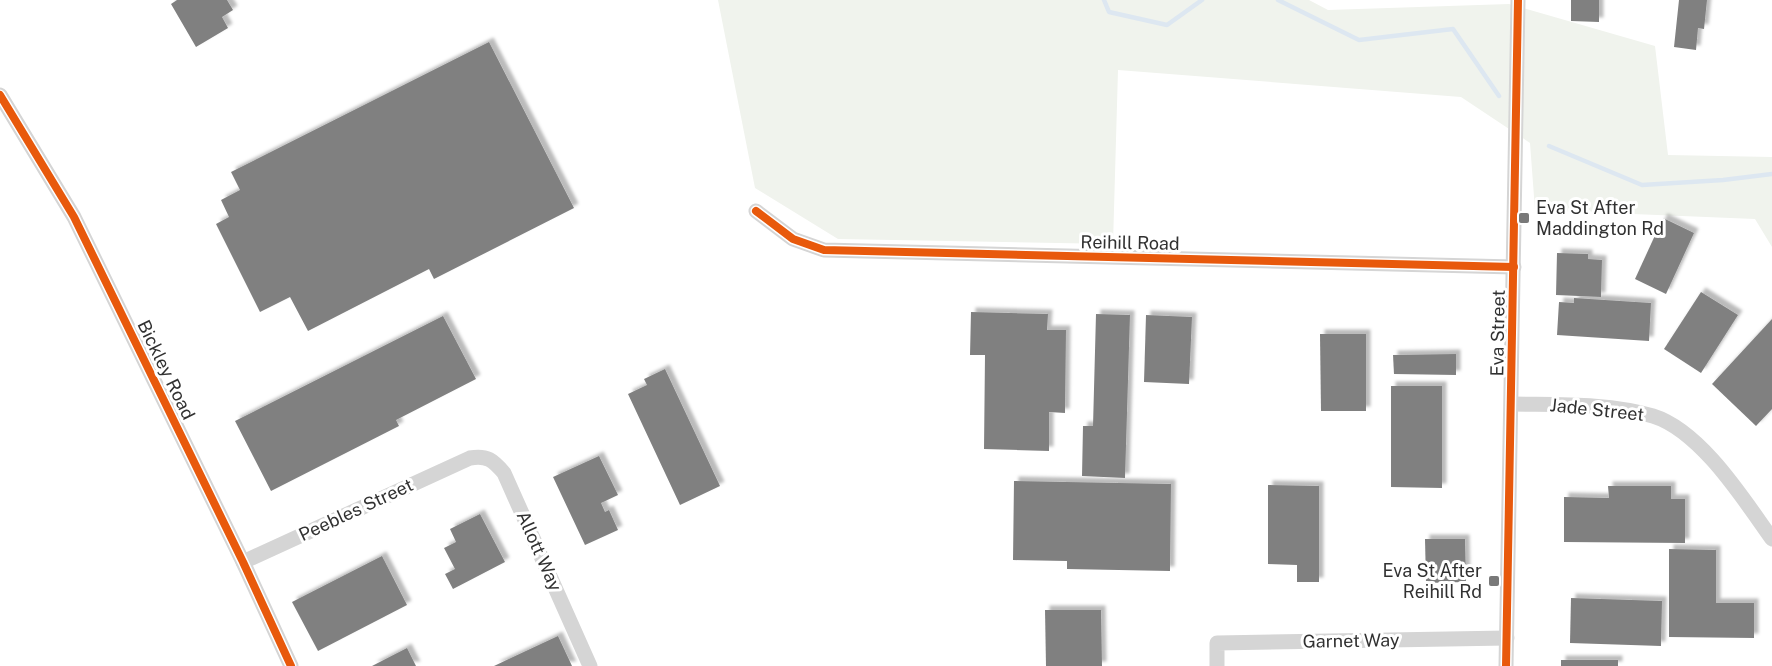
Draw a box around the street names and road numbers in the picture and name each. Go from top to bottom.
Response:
street label: Reihill Road [1080,231,1180,254]
street label: Eva Street [1486,289,1509,377]
street label: Bickley Road [133,317,200,423]
street label: Jade Street [1549,394,1645,425]
street label: Peebles Street [295,474,416,545]
street label: Allott Way [512,507,567,594]
street label: Garnet Way [1302,629,1400,652]

